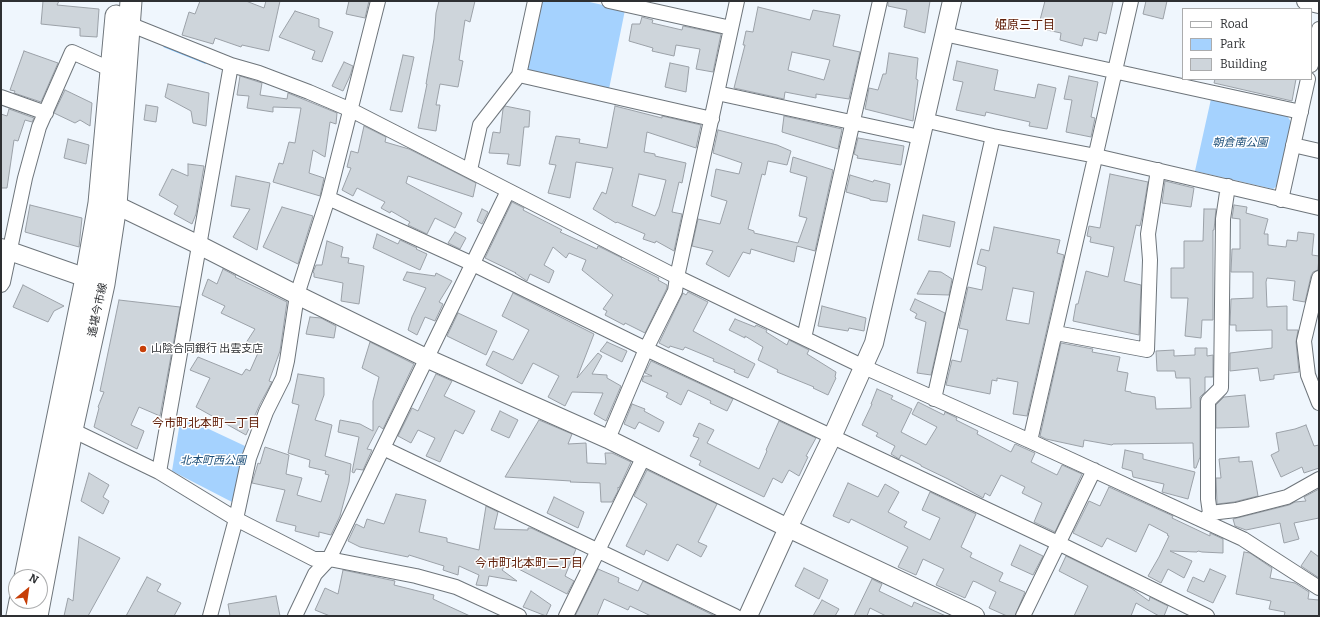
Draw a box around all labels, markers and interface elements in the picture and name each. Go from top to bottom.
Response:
legend [1182,8,1312,80]
text: Road [1220,17,1248,31]
district label: 姫原三丁目 [995,19,1055,33]
text: Park [1220,37,1245,51]
text: Building [1220,57,1267,71]
park label: 朝倉南公園 [1213,136,1267,150]
street label: 遙堪今市線 [86,282,110,338]
place label: 山陰合同銀行 出雲支店 [151,342,263,356]
marker: 山陰合同銀行 出雲支店 [138,344,148,354]
district label: 今市町北本町一丁目 [152,417,260,431]
park label: 北本町西公園 [180,454,246,468]
district label: 今市町北本町二丁目 [475,557,583,571]
north arrow [8,569,48,609]
text: N [27,571,40,587]

